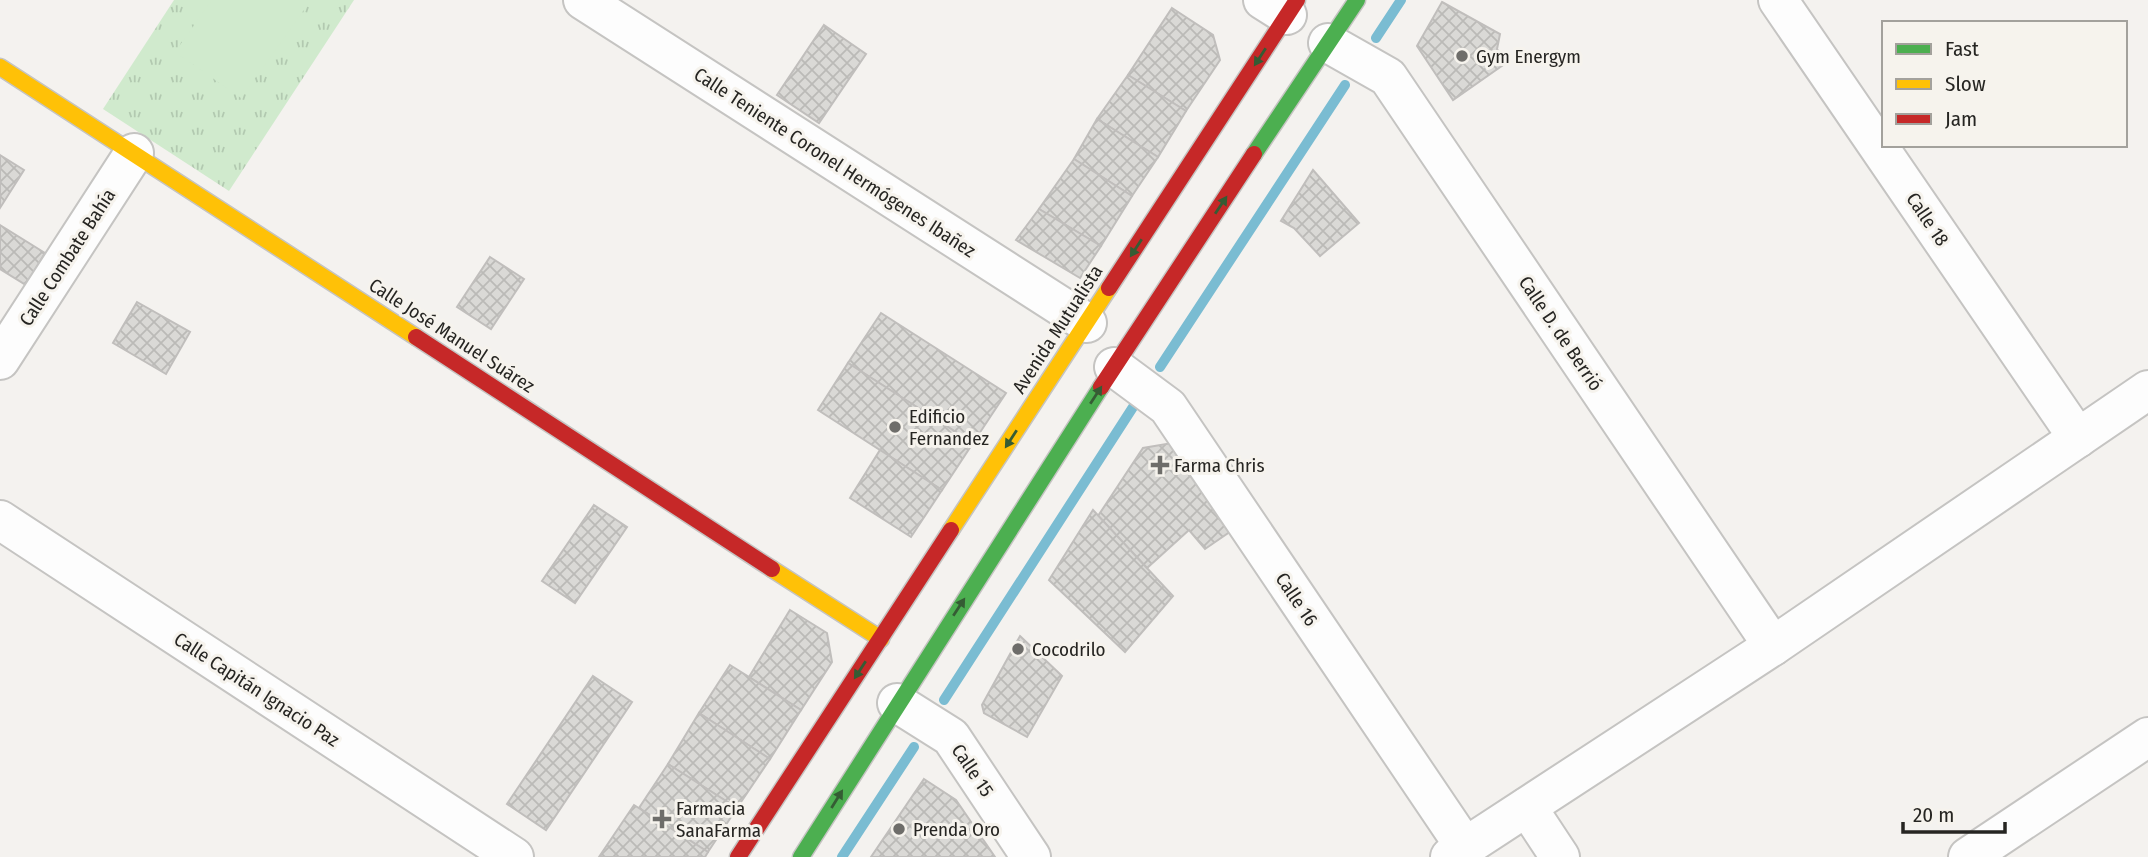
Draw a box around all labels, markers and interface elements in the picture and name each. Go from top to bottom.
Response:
legend [1882,21,2127,147]
text: Fast [1945,36,1979,62]
place label: Gym Energym [1476,45,1581,68]
one-way arrow [1253,47,1266,67]
marker: Gym Energym [1454,48,1470,64]
street label: Calle Teniente Coronel Hermógenes Ibañez [690,63,980,262]
text: Slow [1945,71,1986,97]
text: Jam [1945,106,1977,132]
street label: Calle Combate Bahía [14,184,120,330]
street label: Calle 18 [1901,188,1954,250]
one-way arrow [1214,196,1227,215]
one-way arrow [1129,238,1142,258]
street label: Avenida Mutualista [1007,261,1108,398]
street label: Calle D. de Berrió [1514,272,1607,395]
street label: Calle José Manuel Suárez [365,273,539,398]
one-way arrow [1089,386,1102,405]
place label: Edificio Fernandez [909,405,989,450]
marker: Edificio Fernandez [887,419,903,435]
one-way arrow [1005,429,1018,448]
place label: Farma Chris [1174,454,1265,477]
marker: Farma Chris [1152,457,1168,473]
street label: Calle 16 [1270,568,1323,630]
one-way arrow [952,597,965,616]
street label: Calle Capitán Ignacio Paz [170,627,344,752]
place label: Cocodrilo [1032,638,1106,661]
marker: Cocodrilo [1010,641,1026,657]
one-way arrow [854,660,867,680]
street label: Calle 15 [947,740,998,801]
one-way arrow [830,789,843,809]
scale bar [1903,790,2004,834]
place label: Farmacia SanaFarma [676,797,761,842]
text: 20 m [1913,802,1954,828]
marker: Farmacia SanaFarma [654,811,670,827]
place label: Prenda Oro [913,818,1000,841]
marker: Prenda Oro [891,821,907,837]

